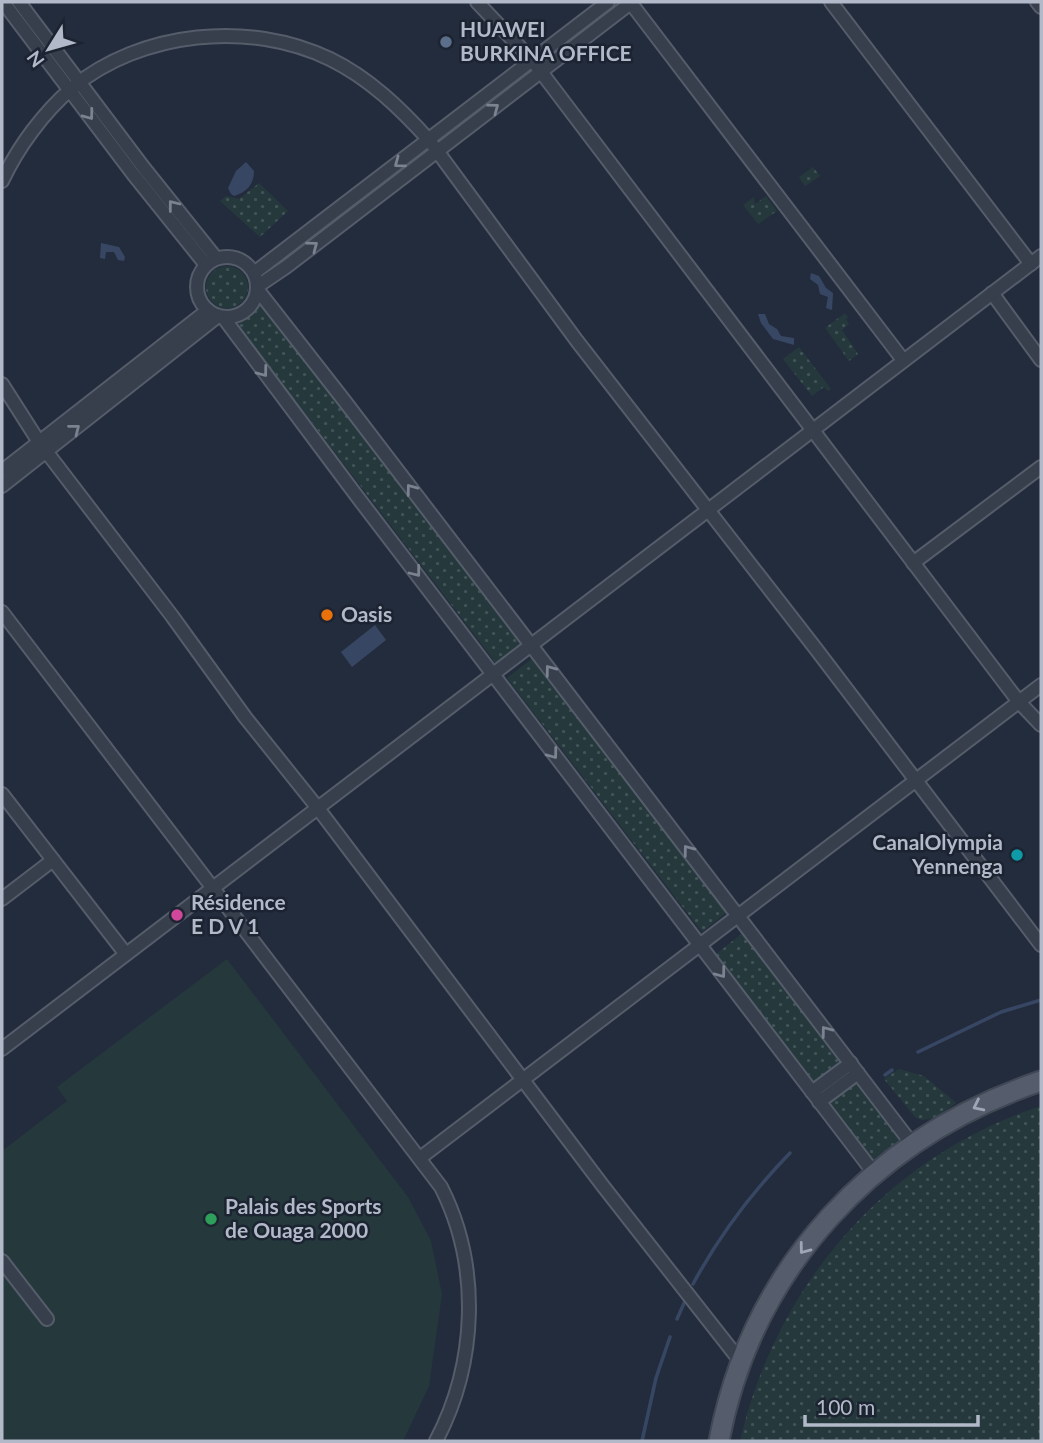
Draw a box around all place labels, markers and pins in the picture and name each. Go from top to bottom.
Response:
place label: HUAWEI BURKINA OFFICE [460,16,632,65]
marker: HUAWEI BURKINA OFFICE [438,34,454,50]
place label: Oasis [341,601,392,626]
marker: Oasis [319,607,335,623]
place label: CanalOlympia Yennenga [872,829,1003,878]
marker: CanalOlympia Yennenga [1009,847,1025,863]
place label: Résidence E D V 1 [191,889,286,938]
marker: Résidence E D V 1 [169,907,185,923]
place label: Palais des Sports de Ouaga 2000 [225,1193,382,1242]
marker: Palais des Sports de Ouaga 2000 [203,1211,219,1227]

